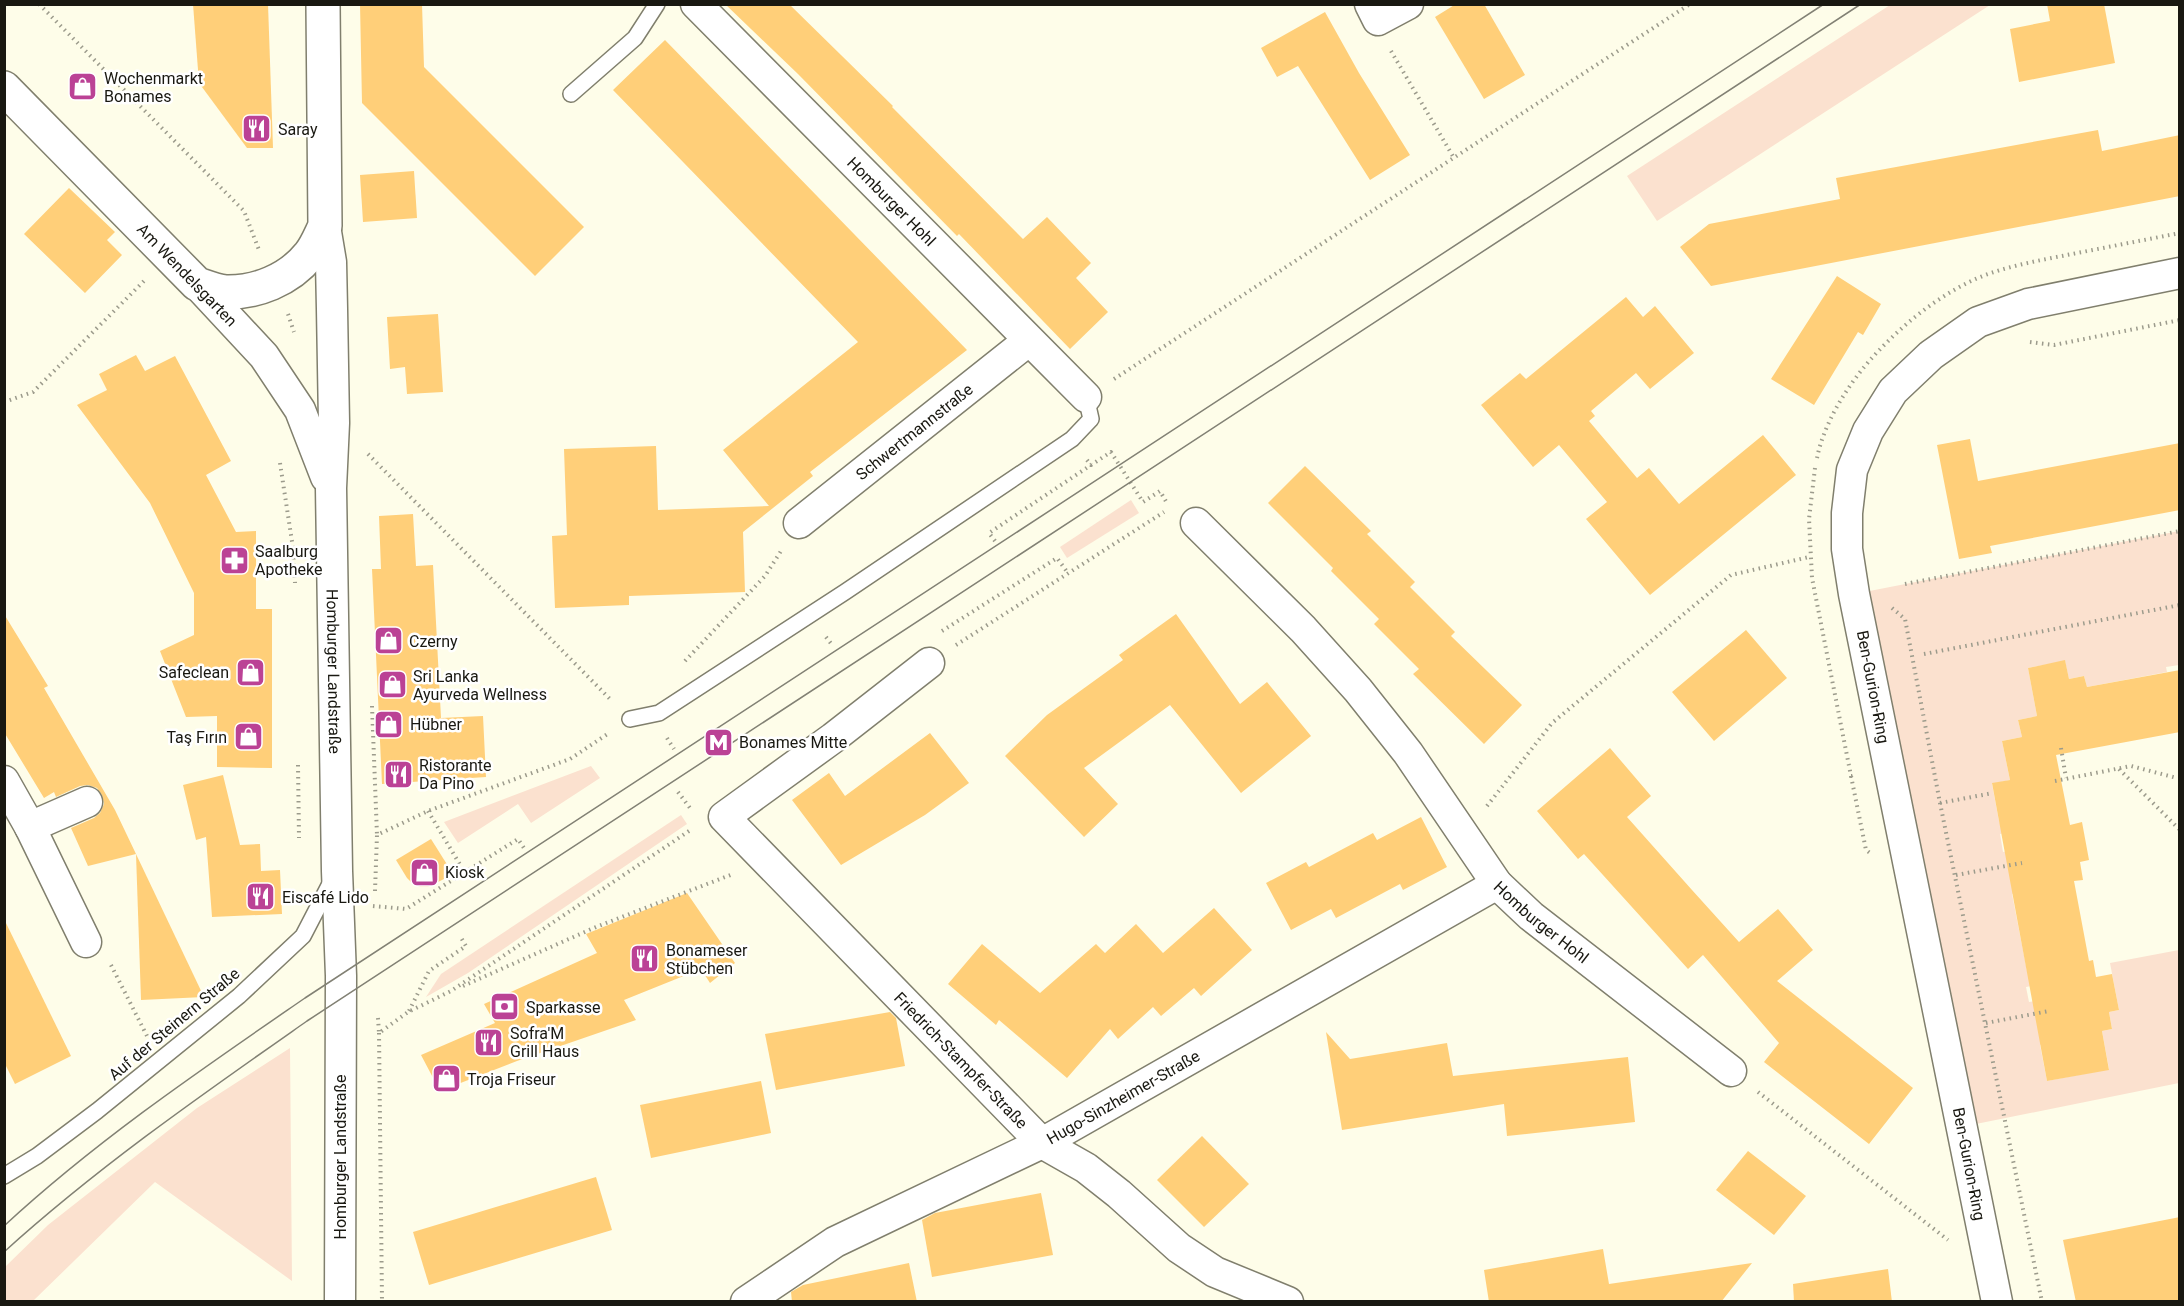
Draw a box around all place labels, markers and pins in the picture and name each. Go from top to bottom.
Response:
place label: Wochenmarkt Bonames [104,69,203,106]
shop icon: Wochenmarkt Bonames [67,71,99,103]
restaurant icon: Saray [241,113,273,145]
place label: Saray [278,120,318,139]
place label: Saalburg Apotheke [255,542,323,579]
pharmacy icon: Saalburg Apotheke [218,544,250,576]
shop icon: Czerny [372,625,404,657]
place label: Czerny [409,632,458,651]
shop icon: Safeclean [234,656,266,688]
place label: Safeclean [159,663,229,682]
place label: Sri Lanka Ayurveda Wellness [413,667,547,704]
shop icon: Sri Lanka Ayurveda Wellness [376,669,408,701]
shop icon: Hübner [373,708,405,740]
place label: Hübner [410,715,463,734]
shop icon: Taş Fırın [232,721,264,753]
metro station icon: Bonames Mitte [702,726,734,758]
place label: Taş Fırın [166,728,227,747]
place label: Bonames Mitte [739,733,847,752]
place label: Ristorante Da Pino [419,756,492,793]
restaurant icon: Ristorante Da Pino [382,758,414,790]
shop icon: Kiosk [408,856,440,888]
place label: Kiosk [445,863,485,882]
restaurant icon: Eiscafé Lido [245,881,277,913]
place label: Eiscafé Lido [282,888,369,907]
place label: Bonameser Stübchen [666,941,748,978]
restaurant icon: Bonameser Stübchen [629,943,661,975]
bank icon: Sparkasse [489,991,521,1023]
place label: Sparkasse [526,998,600,1017]
place label: Sofra'M Grill Haus [510,1024,579,1061]
restaurant icon: Sofra'M Grill Haus [473,1026,505,1058]
shop icon: Troja Friseur [430,1063,462,1095]
place label: Troja Friseur [467,1070,556,1089]

